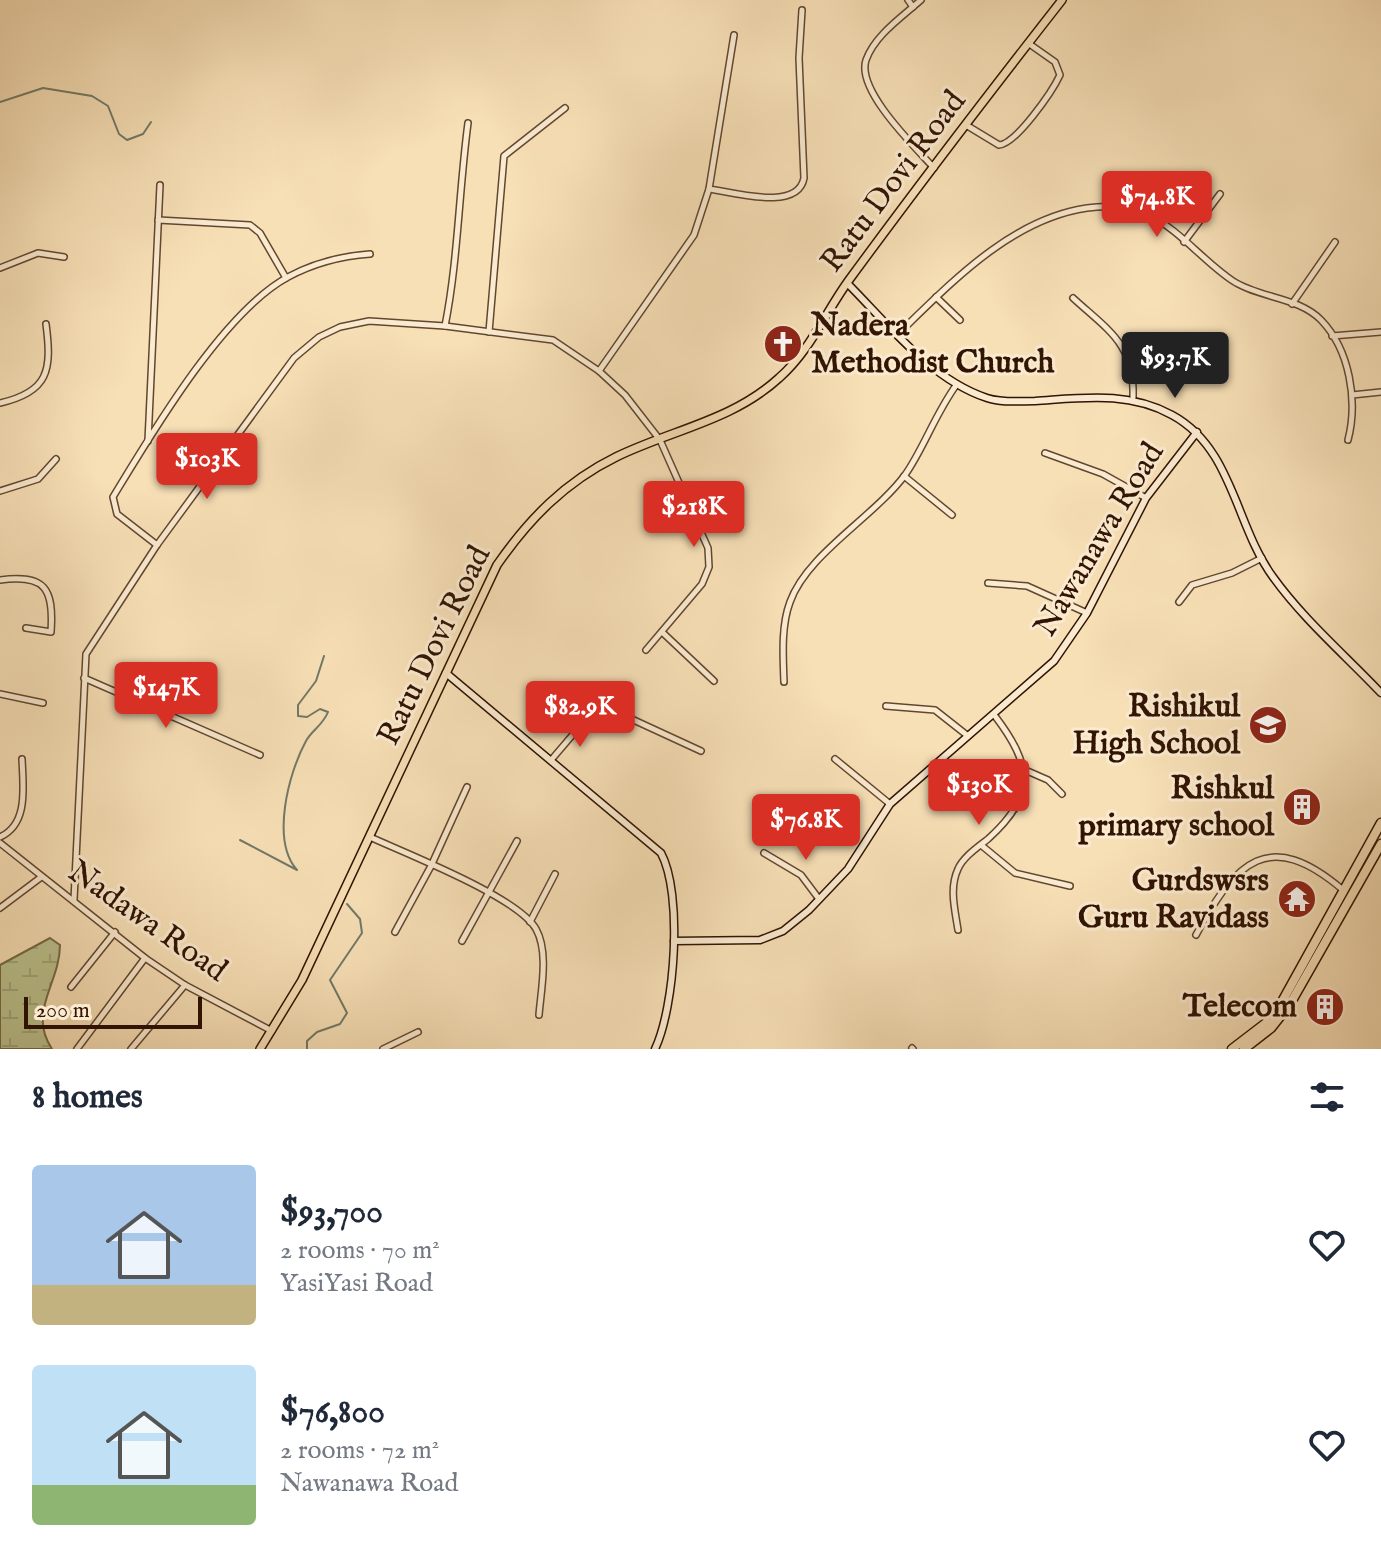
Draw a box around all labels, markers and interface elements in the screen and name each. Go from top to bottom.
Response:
street label: Ratu Dovi Road [812,82,976,281]
pin: $74.8K [1092,171,1222,239]
text: $74.8K [1120,180,1194,213]
place label: Nadera Methodist Church [810,306,1055,384]
church icon: Nadera Methodist Church [762,323,804,365]
pin: $93.7K [1110,332,1240,400]
text: $93.7K [1140,341,1210,374]
pin: $103K [151,433,263,501]
street label: Nawanawa Road [1026,435,1175,645]
text: $103K [174,442,240,475]
pin: $218K [638,481,750,549]
text: $218K [661,490,727,523]
street label: Ratu Dovi Road [369,539,501,753]
pin: $147K [110,662,222,730]
text: $147K [133,671,200,704]
pin: $82.9K [515,681,645,749]
place label: Rishikul High School [1072,687,1241,765]
text: $82.9K [544,690,616,723]
school or university icon: Rishikul High School [1247,704,1289,746]
pin: $130K [923,759,1035,827]
text: $130K [946,768,1012,801]
place label: Rishkul primary school [1077,769,1275,847]
building icon: Rishkul primary school [1281,786,1323,828]
pin: $76.8K [741,794,871,862]
text: $76.8K [770,803,842,836]
street label: Nadawa Road [59,852,235,992]
place label: Gurdswsrs Guru Ravidass [1078,861,1269,939]
temple icon: Gurdswsrs Guru Ravidass [1276,878,1318,920]
building icon: Telecom [1304,986,1346,1028]
place label: Telecom [1182,987,1297,1028]
scale bar [24,993,202,1029]
text: 200 m [36,997,90,1025]
icon: filters [1305,1075,1349,1119]
text: 8 homes [32,1076,143,1119]
text: $93,700 [280,1191,383,1234]
icon: home [96,1197,192,1293]
icon: heart [1305,1223,1349,1267]
text: 2 rooms · 70 m² [280,1234,440,1267]
text: YasiYasi Road [280,1267,433,1300]
text: $76,800 [280,1391,385,1434]
icon: home [96,1397,192,1493]
icon: heart [1305,1423,1349,1467]
text: 2 rooms · 72 m² [280,1434,439,1467]
text: Nawanawa Road [280,1467,458,1500]

